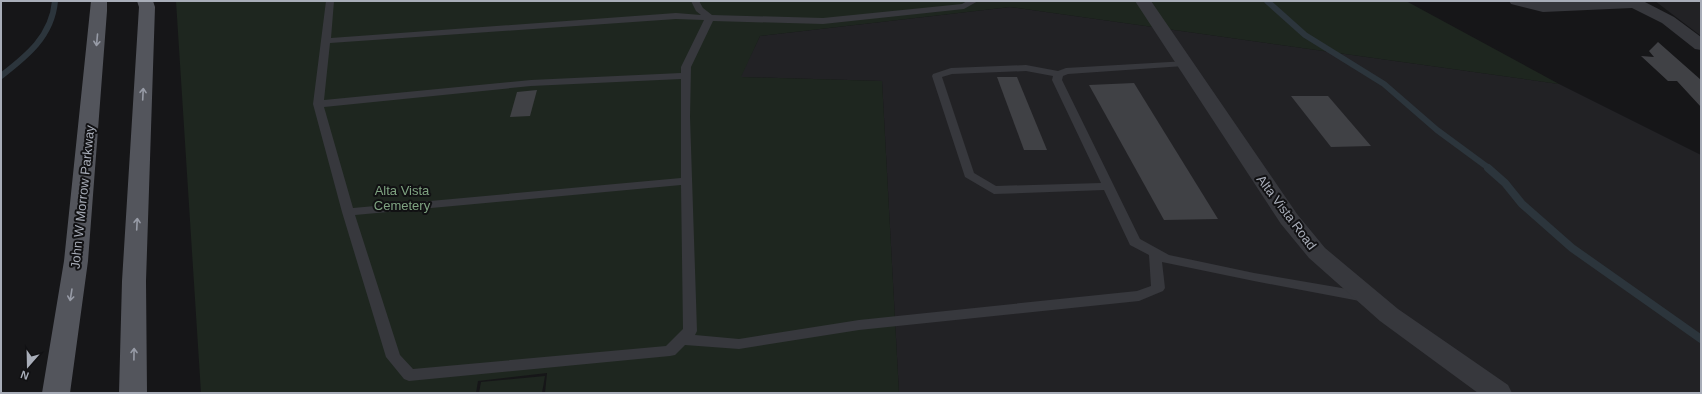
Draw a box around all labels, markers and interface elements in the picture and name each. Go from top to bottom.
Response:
one-way arrow [93,33,101,46]
one-way arrow [140,88,147,101]
street label: John W Morrow Parkway [67,124,98,270]
street label: Alta Vista Road [1254,172,1319,253]
park label: Alta Vista Cemetery [374,183,431,213]
one-way arrow [133,218,141,231]
one-way arrow [67,288,75,301]
north arrow [8,346,48,386]
one-way arrow [130,348,138,361]
text: N [19,368,30,382]

